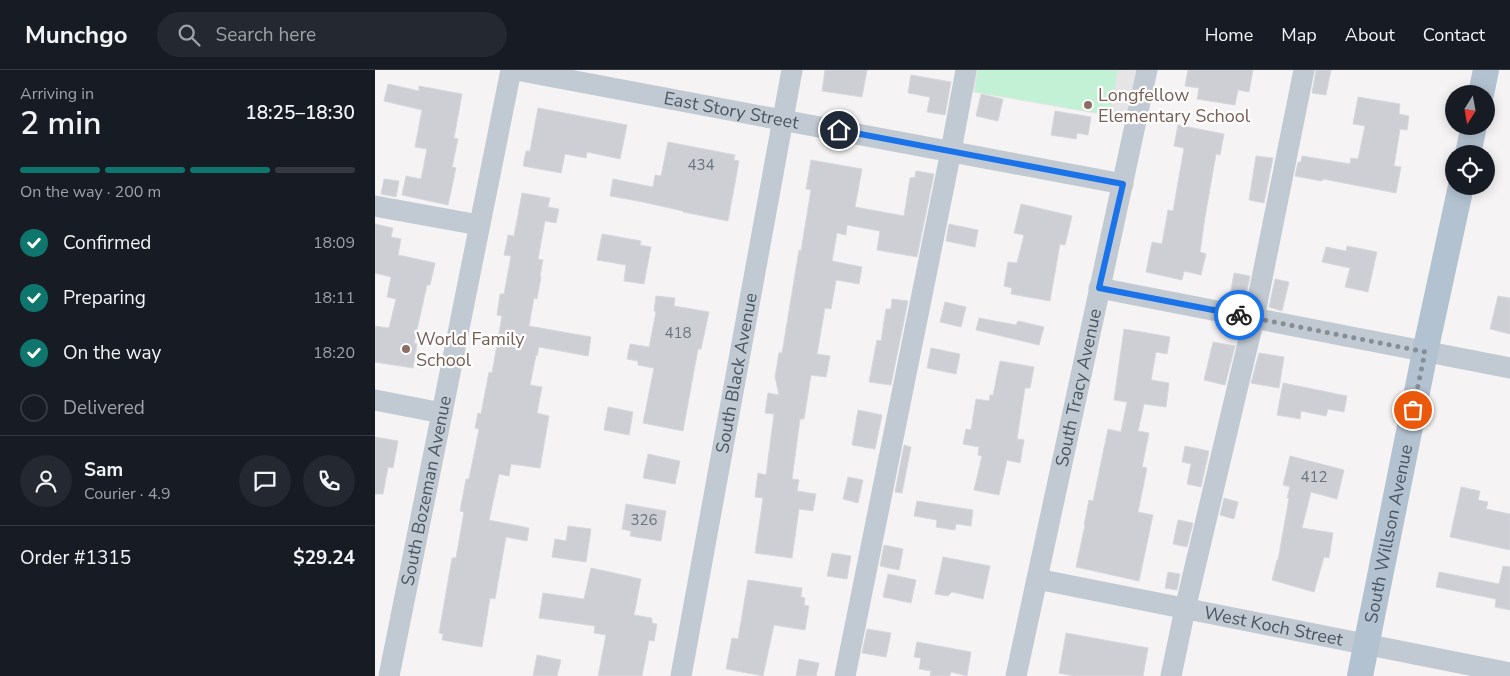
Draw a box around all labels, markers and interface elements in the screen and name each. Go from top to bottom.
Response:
search box [157,12,507,57]
text: Munchgo [25,19,127,51]
icon: search [175,21,203,49]
text: Search here [215,22,316,48]
text: Home [1205,23,1253,47]
text: Map [1281,23,1317,47]
text: About [1345,23,1395,47]
text: Contact [1423,23,1485,47]
text: Arriving in [20,83,94,105]
place label: Longfellow Elementary School [1098,83,1251,128]
north arrow [1445,85,1495,135]
map controls [1445,85,1495,195]
street label: East Story Street [662,86,801,135]
marker: Longfellow Elementary School [1082,99,1094,111]
text: 18:25–18:30 [245,100,355,126]
text: 2 min [20,102,102,145]
pin [818,109,860,151]
icon: home [825,116,853,144]
button: locate [1445,145,1495,195]
house number: 434 [687,155,715,175]
text: On the way · 200 m [20,181,161,203]
icon: check [20,229,48,257]
text: Confirmed [63,230,151,256]
text: 18:09 [313,232,355,254]
icon: check [20,284,48,312]
text: Preparing [63,285,146,311]
text: 18:11 [313,287,355,309]
courier [1214,290,1264,340]
street label: South Black Avenue [710,291,763,455]
icon: bike [1225,301,1253,329]
street label: South Tracy Avenue [1050,306,1107,469]
house number: 418 [664,323,692,343]
place label: World Family School [416,327,525,372]
icon: check [20,339,48,367]
text: On the way [63,340,161,366]
text: 18:20 [313,342,355,364]
marker: World Family School [400,343,412,355]
pin [1392,389,1434,431]
street label: South Bozeman Avenue [395,394,457,588]
text: Delivered [63,395,145,421]
icon: bag [1399,396,1427,424]
street label: South Willson Avenue [1359,442,1418,625]
button: person [20,455,72,507]
button: chat [239,455,291,507]
button: phone [303,455,355,507]
text: Sam [84,457,123,483]
house number: 412 [1300,467,1328,487]
text: Courier · 4.9 [84,483,170,505]
house number: 326 [630,510,658,530]
text: Order #1315 [20,545,131,571]
text: $29.24 [293,545,355,571]
street label: West Koch Street [1202,600,1346,652]

